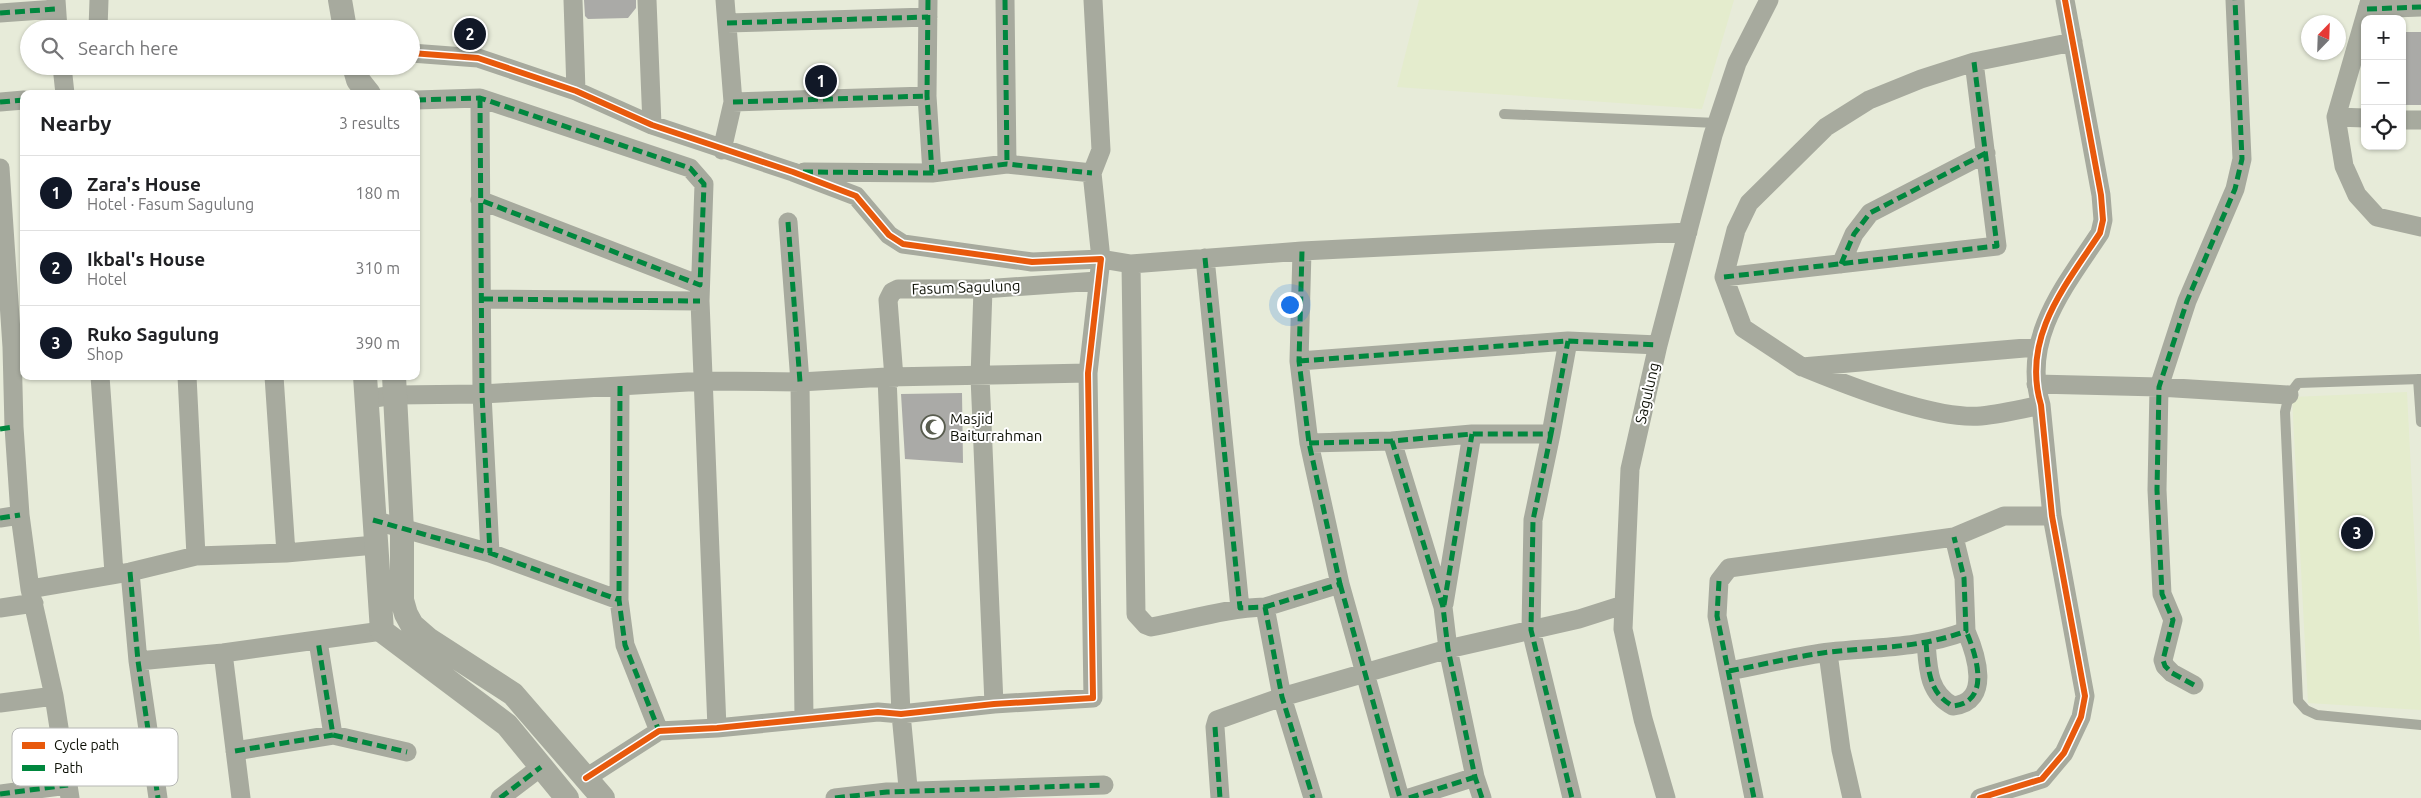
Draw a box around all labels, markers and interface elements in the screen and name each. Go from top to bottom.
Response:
pin: 2 [454,15,486,53]
north arrow [2301,15,2346,60]
map controls [2361,15,2406,150]
button: + [2361,15,2406,60]
search box [20,20,420,75]
icon: search [38,34,66,62]
text: Search here [78,37,178,59]
button: − [2361,60,2406,105]
pin: 1 [805,62,837,100]
button: locate [2361,105,2406,150]
text: Nearby [40,111,111,135]
text: 3 results [339,114,400,132]
text: Zara's House [87,173,201,195]
text: 1 [51,184,61,202]
text: 180 m [355,184,400,202]
text: Hotel · Fasum Sagulung [87,195,254,213]
text: Ikbal's House [87,248,205,270]
text: 2 [51,259,61,277]
text: 310 m [355,259,400,277]
text: Hotel [87,270,127,288]
street label: Fasum Sagulung [911,277,1021,297]
your location [1277,292,1303,318]
text: Ruko Sagulung [87,323,219,345]
text: 3 [51,334,61,352]
text: 390 m [355,334,400,352]
text: Shop [87,345,123,363]
street label: Sagulung [1632,361,1662,425]
place label: Masjid Baiturrahman [950,410,1042,444]
mosque icon: Masjid Baiturrahman [920,414,946,440]
pin: 3 [2341,514,2373,552]
legend [12,728,178,786]
text: Cycle path [54,737,119,753]
text: Path [54,760,83,776]

